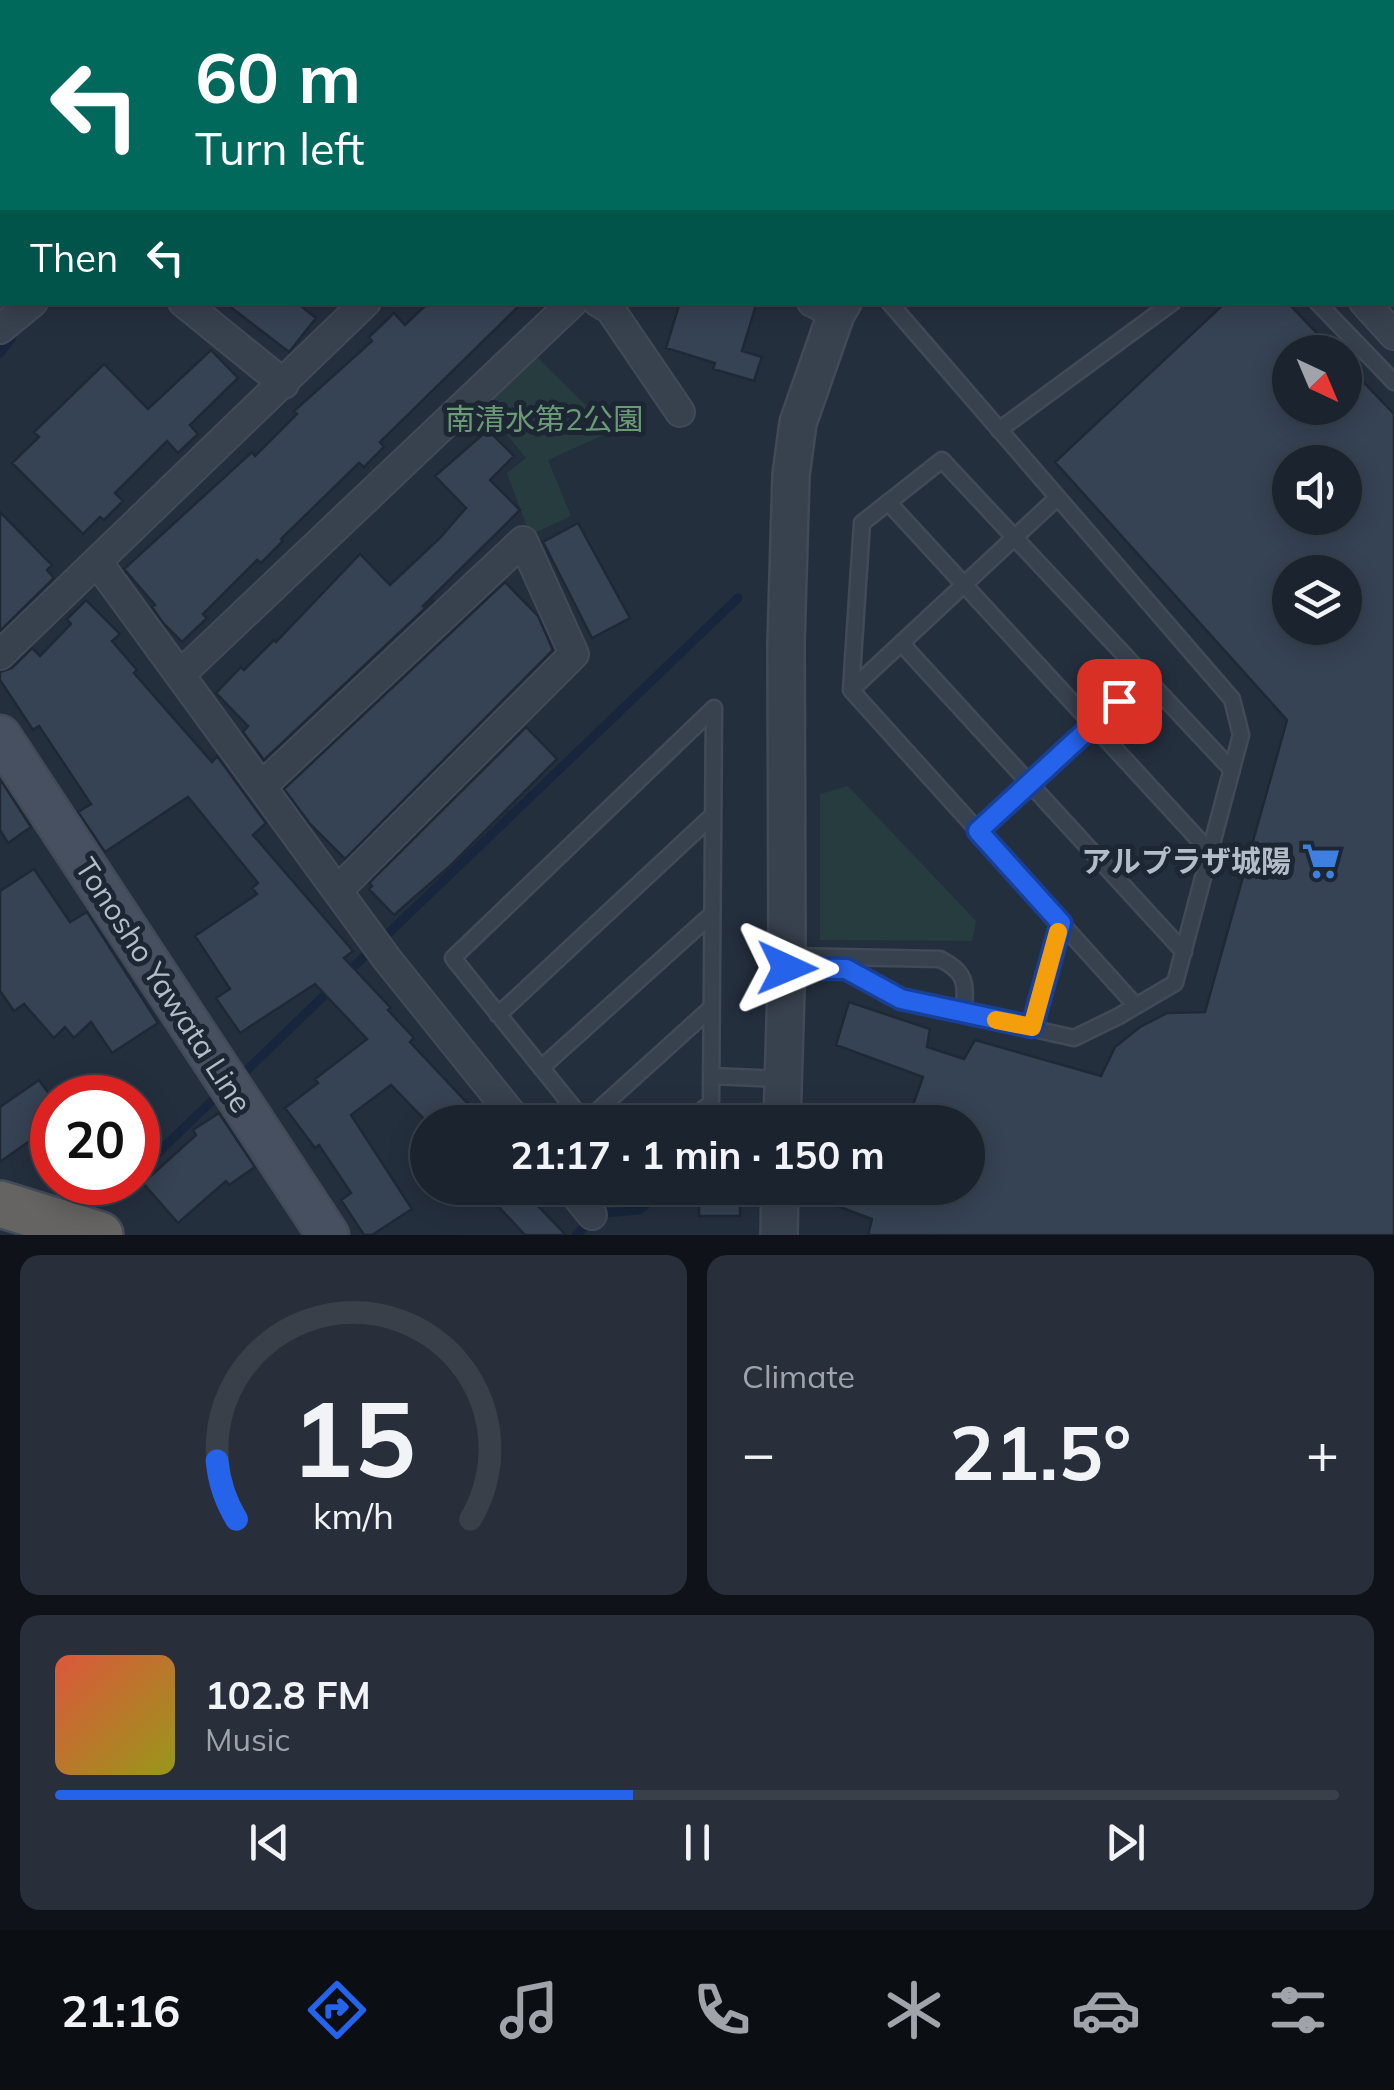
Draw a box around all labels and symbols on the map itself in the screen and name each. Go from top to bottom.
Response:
north arrow [1272,335,1362,425]
park label: 南清水第2公園 [445,400,643,438]
pin [1077,659,1162,744]
supermarket icon: アルプラザ城陽 [1300,840,1342,882]
place label: アルプラザ城陽 [1081,842,1291,880]
street label: Tonosho Yawata Line [67,850,261,1120]
position arrow [735,916,839,1020]
speed limit sign: 20 [30,1075,160,1205]

